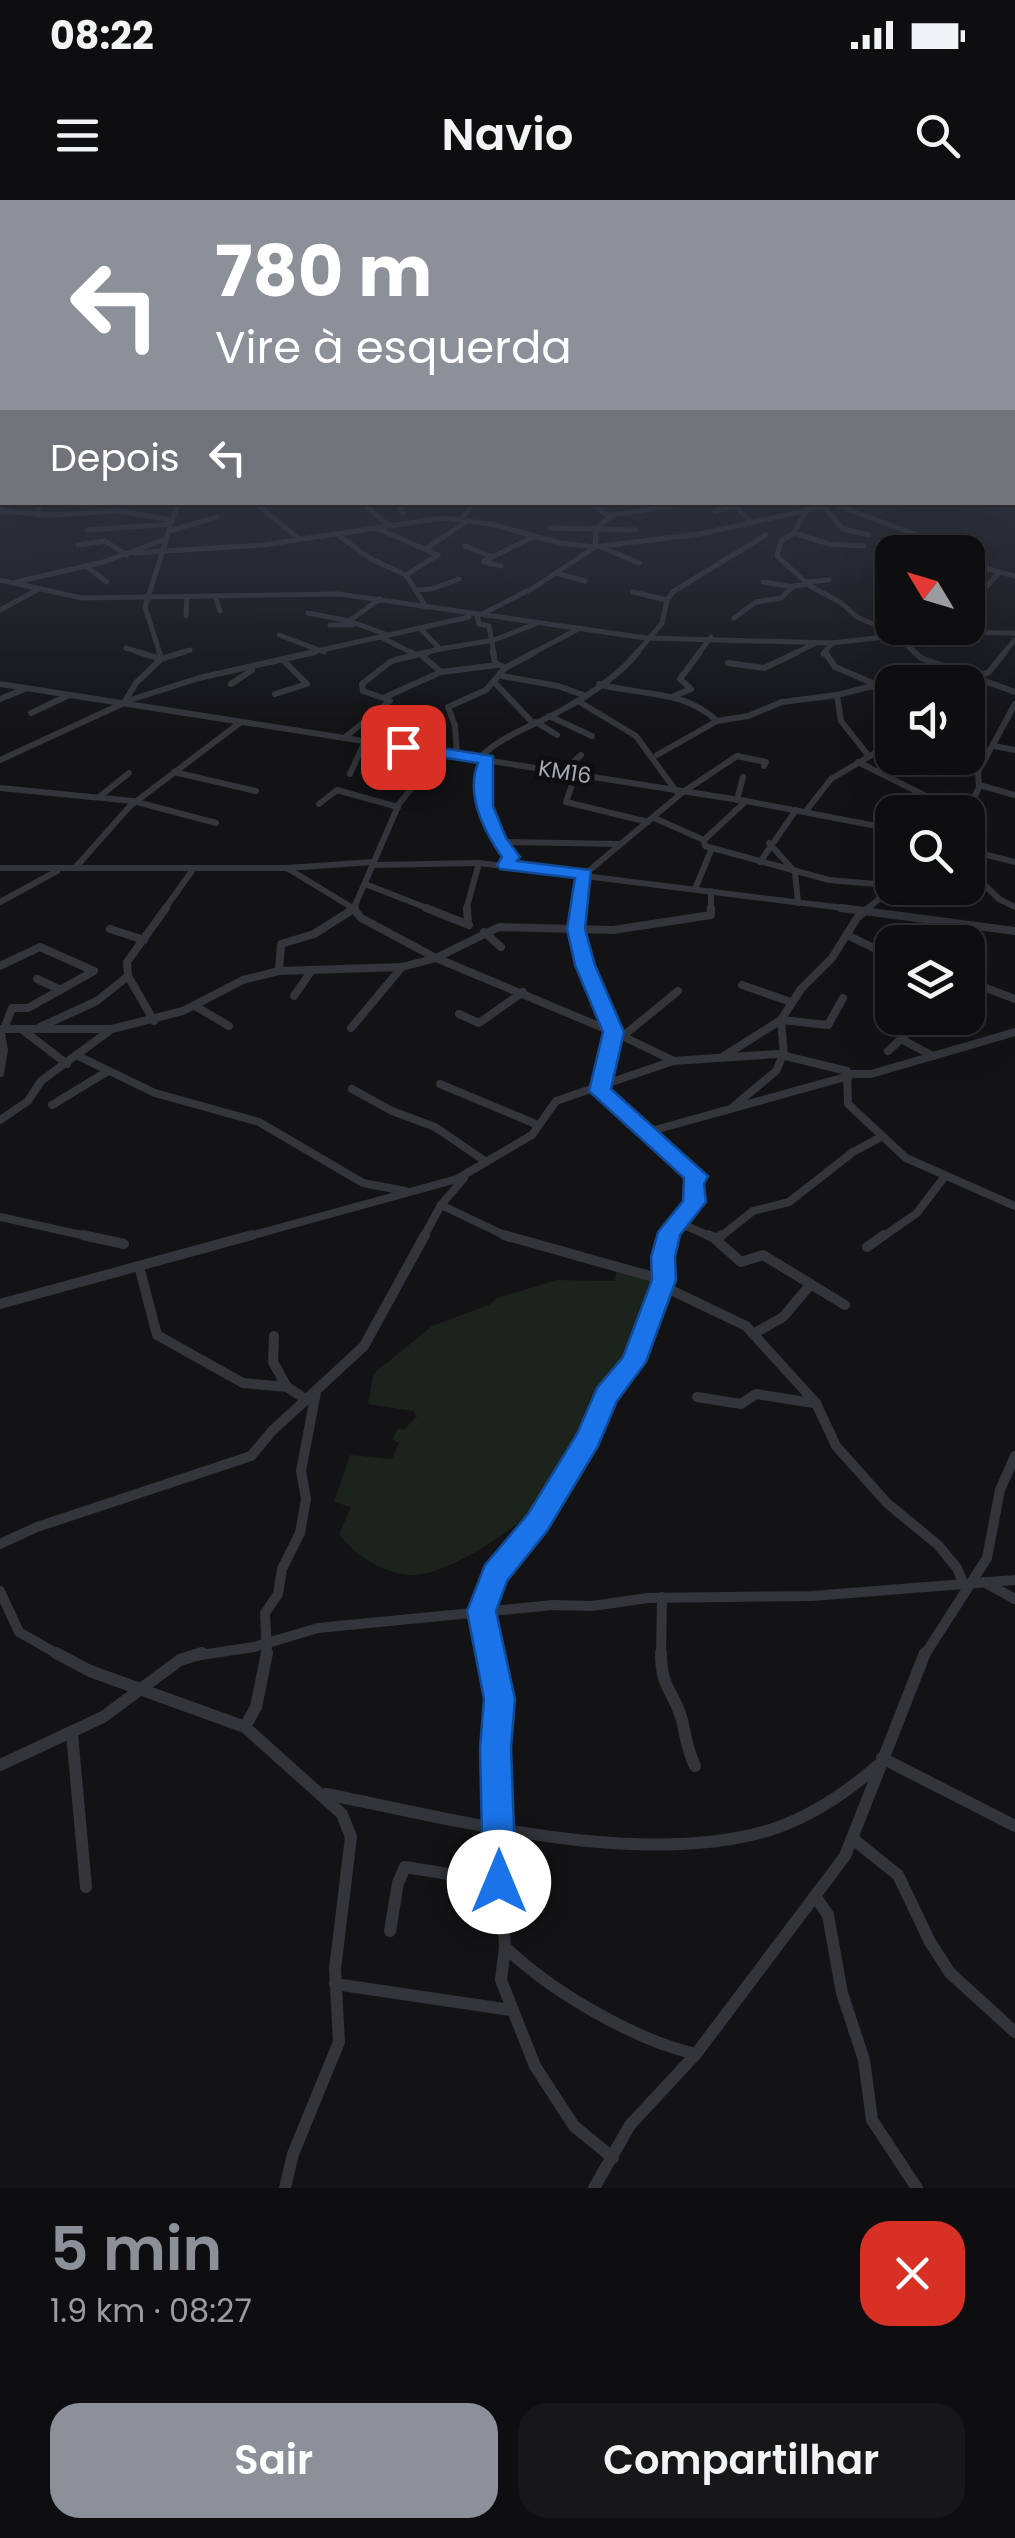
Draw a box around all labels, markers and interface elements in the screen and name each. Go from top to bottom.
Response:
text: 08:22 [50,9,154,62]
text: Navio [442,103,573,166]
icon: menu [50,108,105,163]
icon: search [910,108,965,163]
text: 780 m [215,222,432,321]
icon: left [50,240,180,370]
text: Vire à esquerda [215,316,572,379]
icon: left [200,430,255,485]
text: Depois [50,431,180,484]
north arrow [875,535,985,645]
map controls [875,535,985,1035]
button: sound [875,665,985,775]
pin [361,705,446,790]
icon: arrive [376,720,431,775]
street label: KM16 [536,753,594,791]
button: search [875,795,985,905]
button: layers [875,925,985,1035]
position arrow [447,1830,551,1934]
text: 5 min [50,2207,222,2291]
button: close [860,2221,965,2326]
text: 1.9 km · 08:27 [50,2288,252,2333]
button: Sair [50,2403,498,2518]
button: Compartilhar [518,2403,965,2518]

